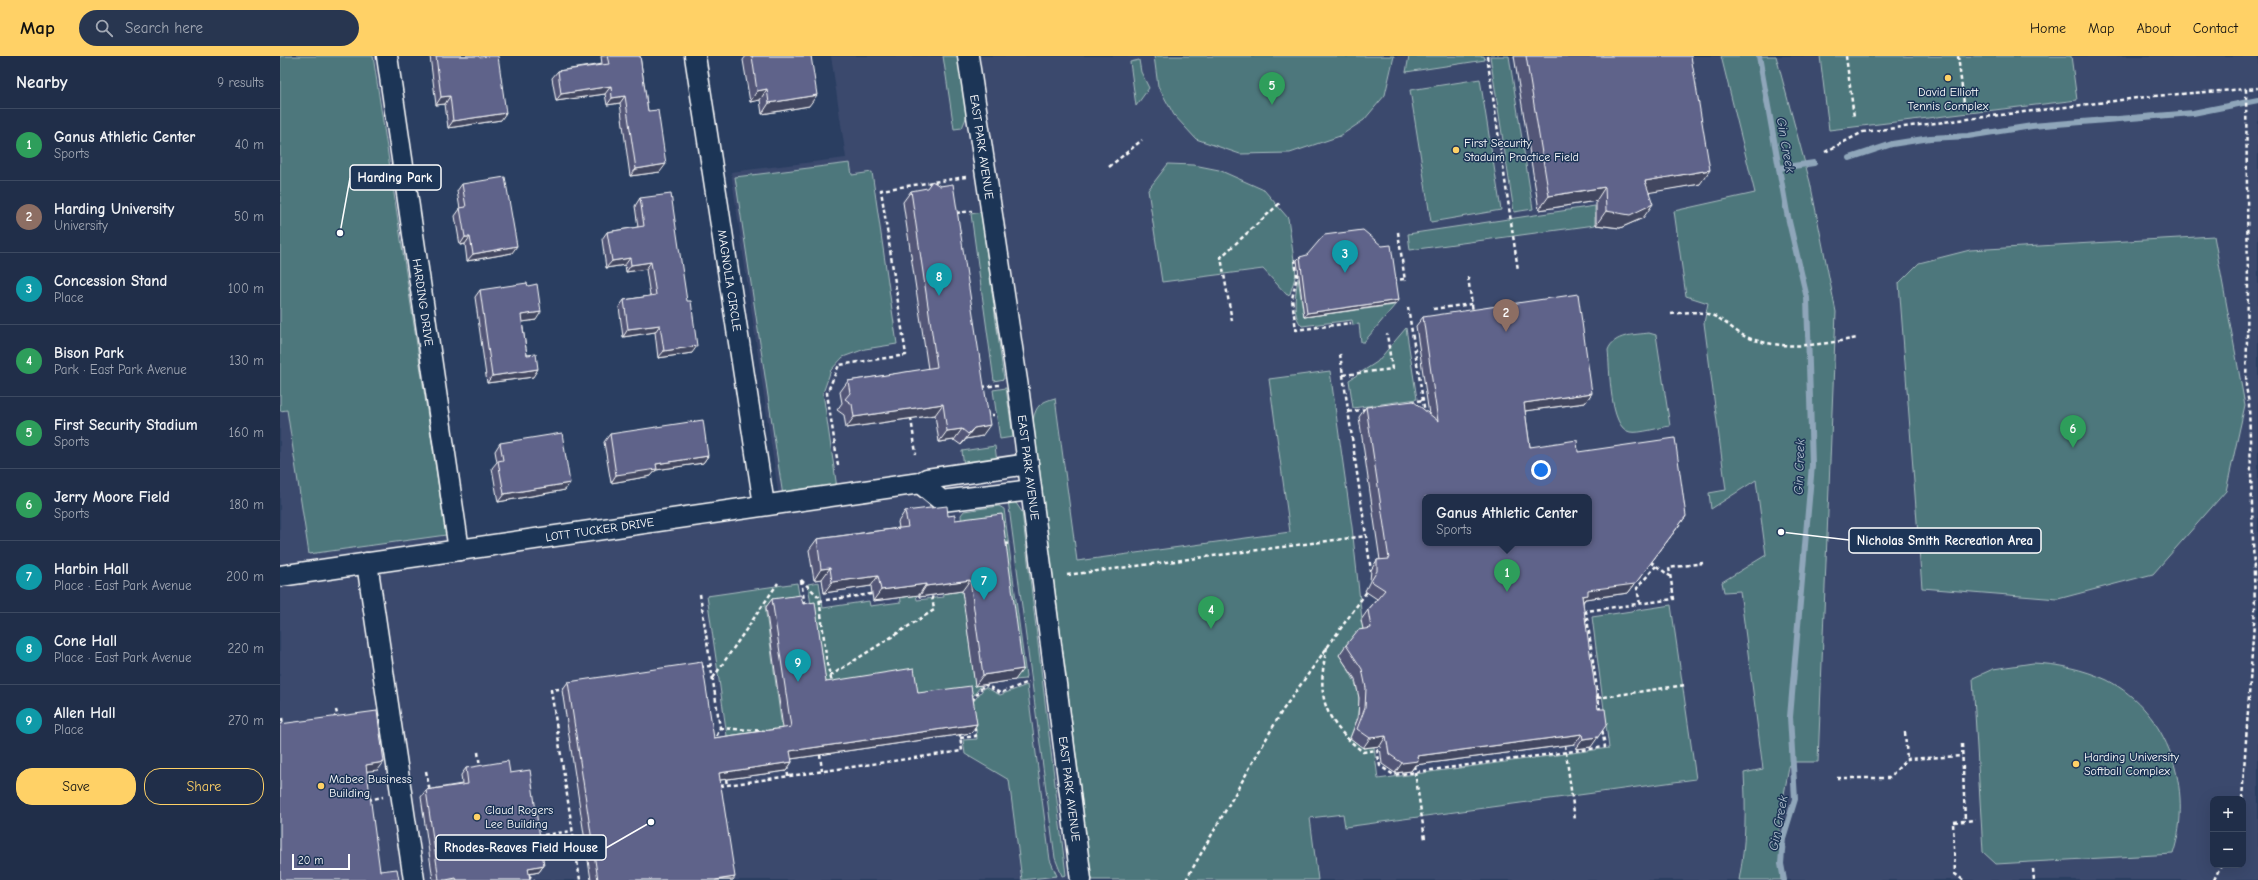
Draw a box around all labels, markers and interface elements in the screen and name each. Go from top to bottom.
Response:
search box [79,10,359,46]
text: Map [20,17,55,39]
icon: search [93,17,115,39]
text: Search here [125,19,203,37]
text: Home [2030,20,2066,37]
text: Map [2088,20,2114,37]
text: About [2136,20,2171,37]
text: Contact [2193,20,2238,37]
pin: 5 [1259,72,1285,105]
text: Nearby [16,73,67,92]
marker: David Elliott Tennis Complex [1943,73,1953,83]
text: 9 results [217,75,264,90]
place label: David Elliott Tennis Complex [1908,85,1989,113]
street label: EAST PARK AVENUE [967,94,997,200]
water label: Gin Creek [1774,116,1798,175]
text: Ganus Athletic Center [54,128,195,146]
place label: First Security Staduim Practice Field [1464,136,1579,164]
text: 1 [26,137,32,152]
text: 40 m [235,137,264,152]
marker: First Security Staduim Practice Field [1451,145,1461,155]
text: Sports [54,146,89,161]
callout: Harding Park [350,165,441,190]
text: Harding Park [358,170,433,185]
text: Harding University [54,200,174,218]
text: 2 [26,209,32,224]
text: 50 m [234,209,264,224]
text: University [54,218,108,233]
street label: MAGNOLIA CIRCLE [715,228,744,332]
pin: 3 [1332,240,1358,273]
street label: HARDING DRIVE [410,258,436,347]
pin: 8 [926,263,952,296]
text: Concession Stand [54,272,167,290]
text: 3 [26,281,32,296]
text: 100 m [228,281,264,296]
text: Place [54,290,84,305]
pin: 2 [1493,299,1519,332]
text: Bison Park [54,344,124,362]
text: 4 [26,353,32,368]
text: 130 m [229,353,264,368]
text: Park · East Park Avenue [54,362,187,377]
street label: EAST PARK AVENUE [1015,414,1042,521]
pin: 6 [2060,415,2086,448]
text: First Security Stadium [54,416,198,434]
text: 5 [26,425,32,440]
text: 160 m [229,425,264,440]
text: Sports [54,434,89,449]
water label: Gin Creek [1791,438,1807,495]
your location [1531,460,1551,480]
text: Jerry Moore Field [54,488,170,506]
popup [1422,494,1592,546]
text: 6 [26,497,32,512]
text: 180 m [229,497,264,512]
text: Ganus Athletic Center [1436,504,1578,522]
text: Sports [54,506,89,521]
street label: LOTT TUCKER DRIVE [544,515,655,544]
text: Sports [1436,522,1472,537]
callout: Nicholas Smith Recreation Area [1849,528,2041,553]
text: Nicholas Smith Recreation Area [1857,533,2033,548]
pin: 1 [1494,559,1520,592]
text: Harbin Hall [54,560,129,578]
pin: 7 [971,567,997,600]
text: 7 [26,569,32,584]
text: 200 m [226,569,264,584]
text: Place · East Park Avenue [54,578,191,593]
pin: 4 [1198,596,1224,629]
text: Cone Hall [54,632,117,650]
text: 8 [26,641,32,656]
text: 220 m [227,641,264,656]
pin: 9 [785,649,811,682]
text: Place · East Park Avenue [54,650,191,665]
text: Allen Hall [54,704,116,722]
text: 9 [26,713,32,728]
text: 270 m [228,713,264,728]
text: Place [54,722,84,737]
street label: EAST PARK AVENUE [1056,736,1083,842]
place label: Harding University Softball Complex [2084,750,2180,778]
marker: Harding University Softball Complex [2071,759,2081,769]
button: Save [16,768,136,805]
button: Share [144,768,264,805]
place label: Mabee Business Building [329,772,412,800]
marker: Mabee Business Building [316,781,326,791]
water label: Gin Creek [1765,793,1791,852]
map controls [2210,796,2246,868]
button: + [2210,796,2246,832]
place label: Claud Rogers Lee Building [485,803,553,831]
marker: Claud Rogers Lee Building [472,812,482,822]
button: − [2210,832,2246,868]
callout: Rhodes-Reaves Field House [436,835,606,860]
text: Rhodes-Reaves Field House [444,840,599,855]
scale bar [292,852,350,871]
text: 20 m [298,854,323,867]

